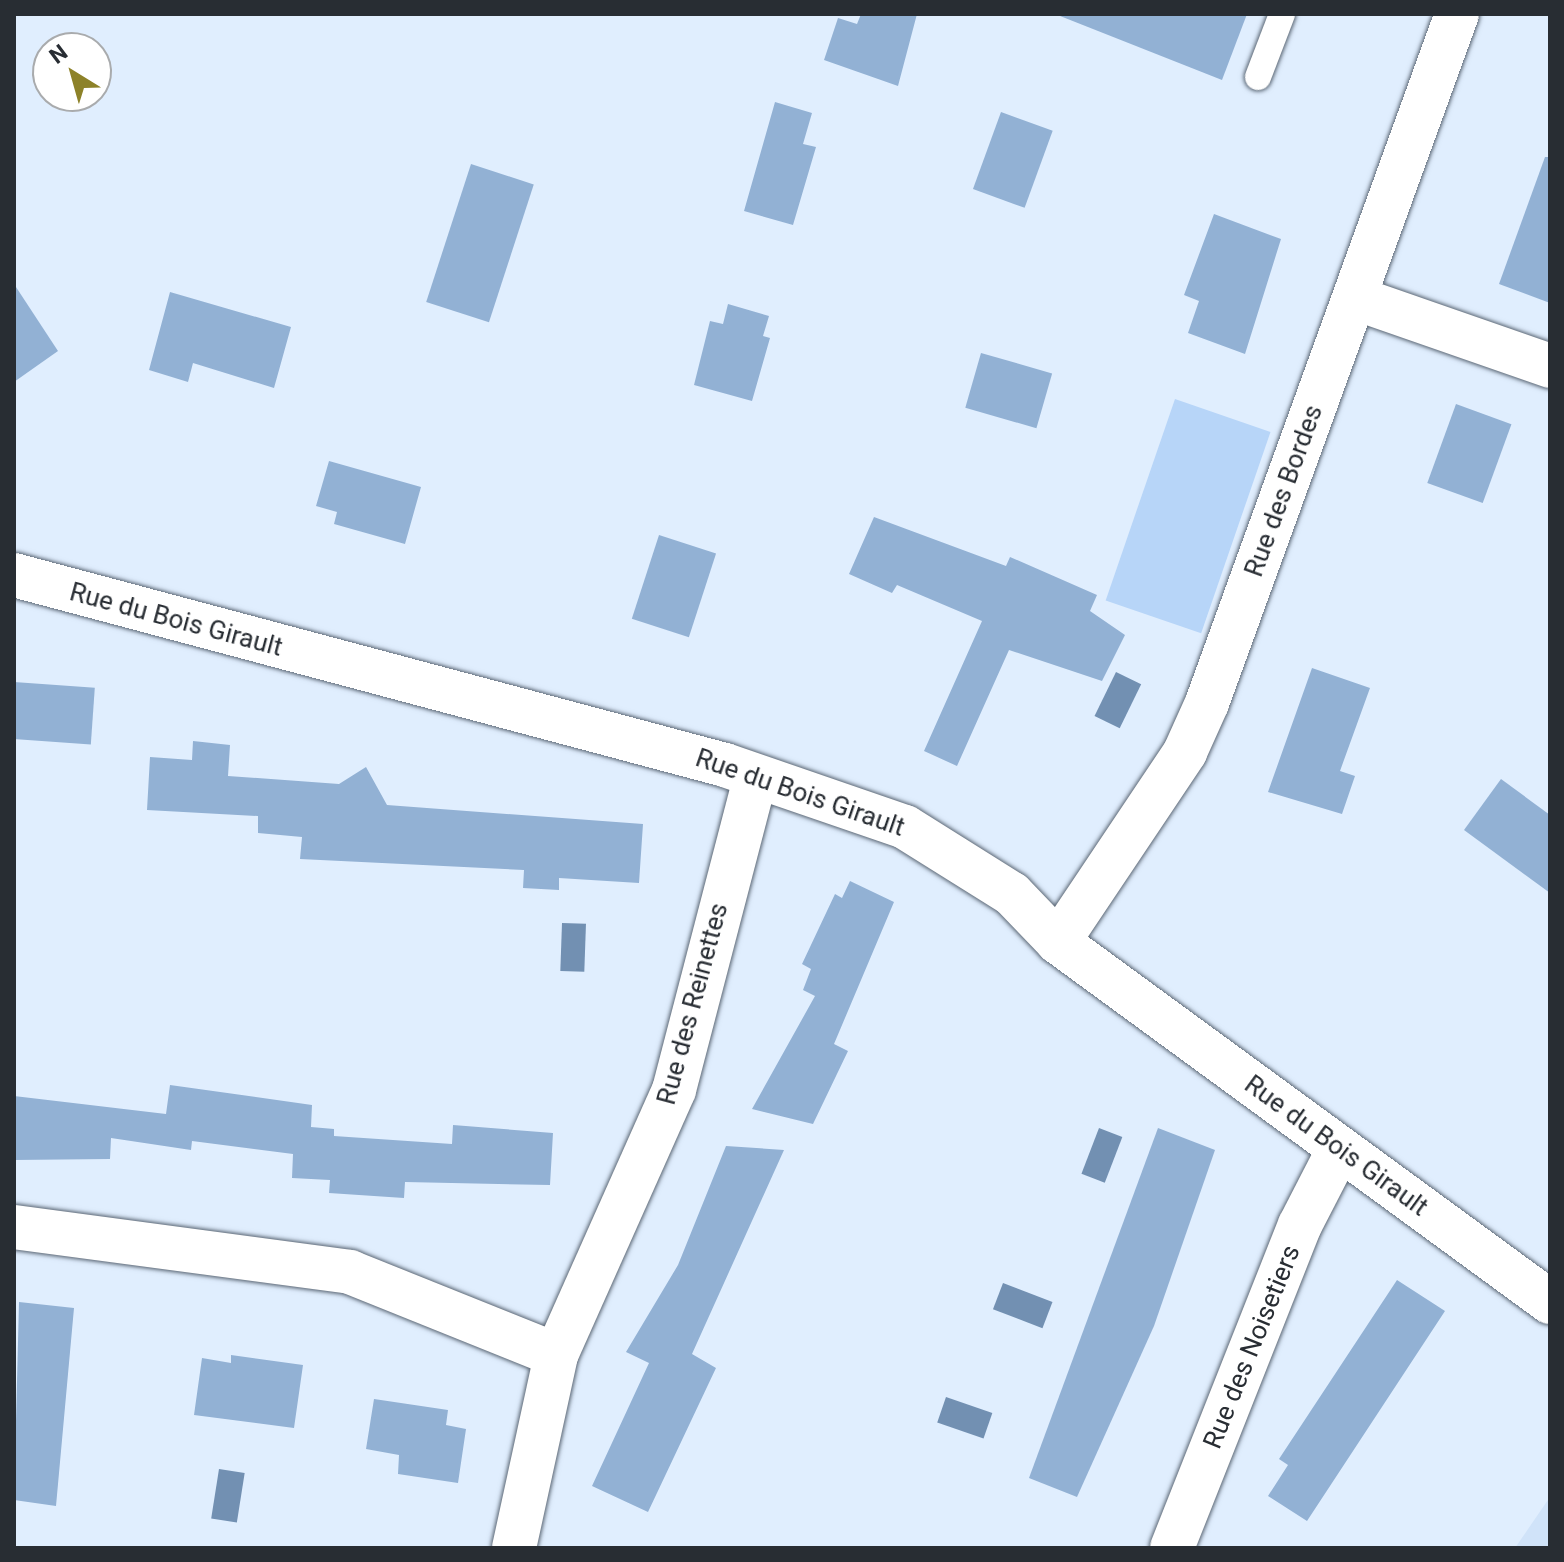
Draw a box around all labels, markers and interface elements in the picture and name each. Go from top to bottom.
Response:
north arrow [32,32,112,112]
text: N [45,39,72,69]
street label: Rue des Bordes [1238,401,1330,581]
street label: Rue du Bois Girault [66,577,286,663]
street label: Rue du Bois Girault [691,743,909,843]
street label: Rue des Reinettes [651,900,735,1108]
street label: Rue du Bois Girault [1238,1069,1434,1223]
street label: Rue des Noisetiers [1197,1241,1307,1453]

